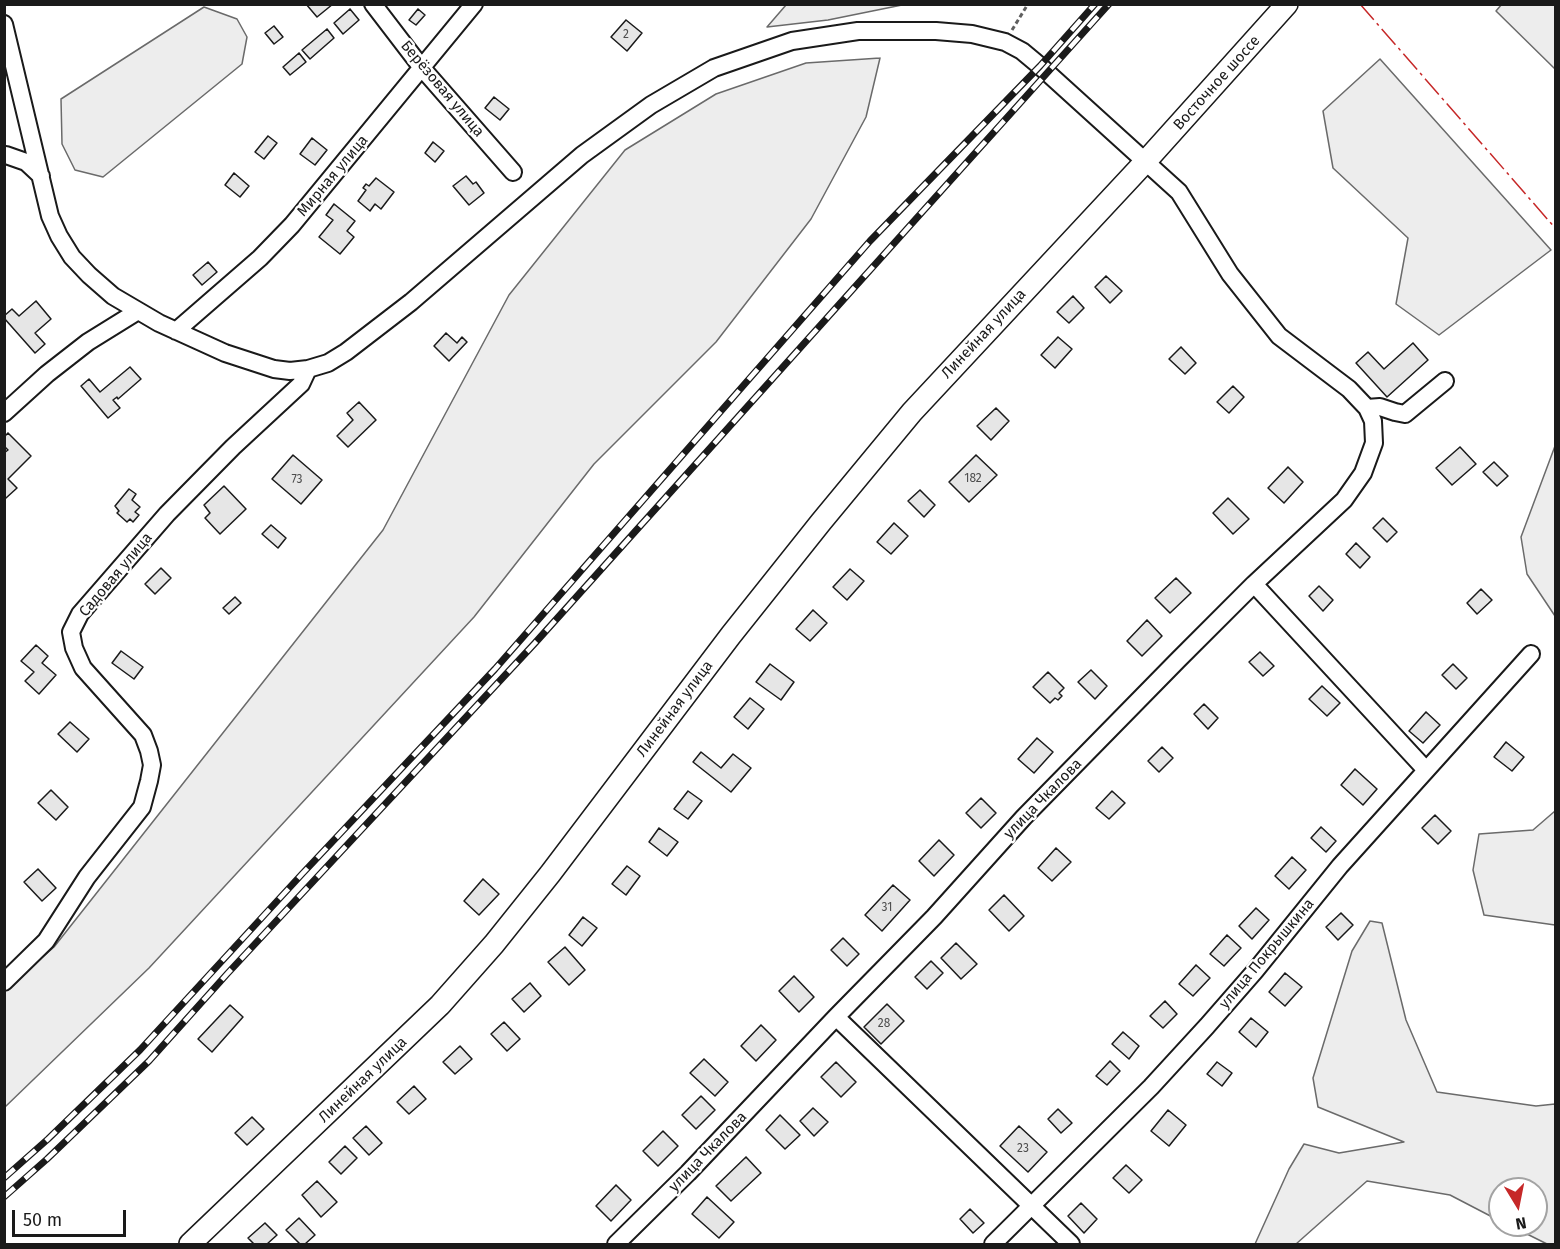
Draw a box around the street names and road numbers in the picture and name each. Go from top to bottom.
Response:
street label: Восточное шоссе [1170,32,1264,134]
street label: Берёзовая улица [396,37,488,141]
street label: Мирная улица [294,132,372,220]
street label: Линейная улица [938,285,1030,383]
street label: Садовая улица [76,529,156,621]
street label: Линейная улица [633,657,717,761]
street label: улица Чкалова [1000,755,1086,843]
street label: улица Покрышкина [1216,895,1318,1013]
street label: Линейная улица [315,1033,411,1127]
street label: улица Чкалова [665,1108,751,1196]

